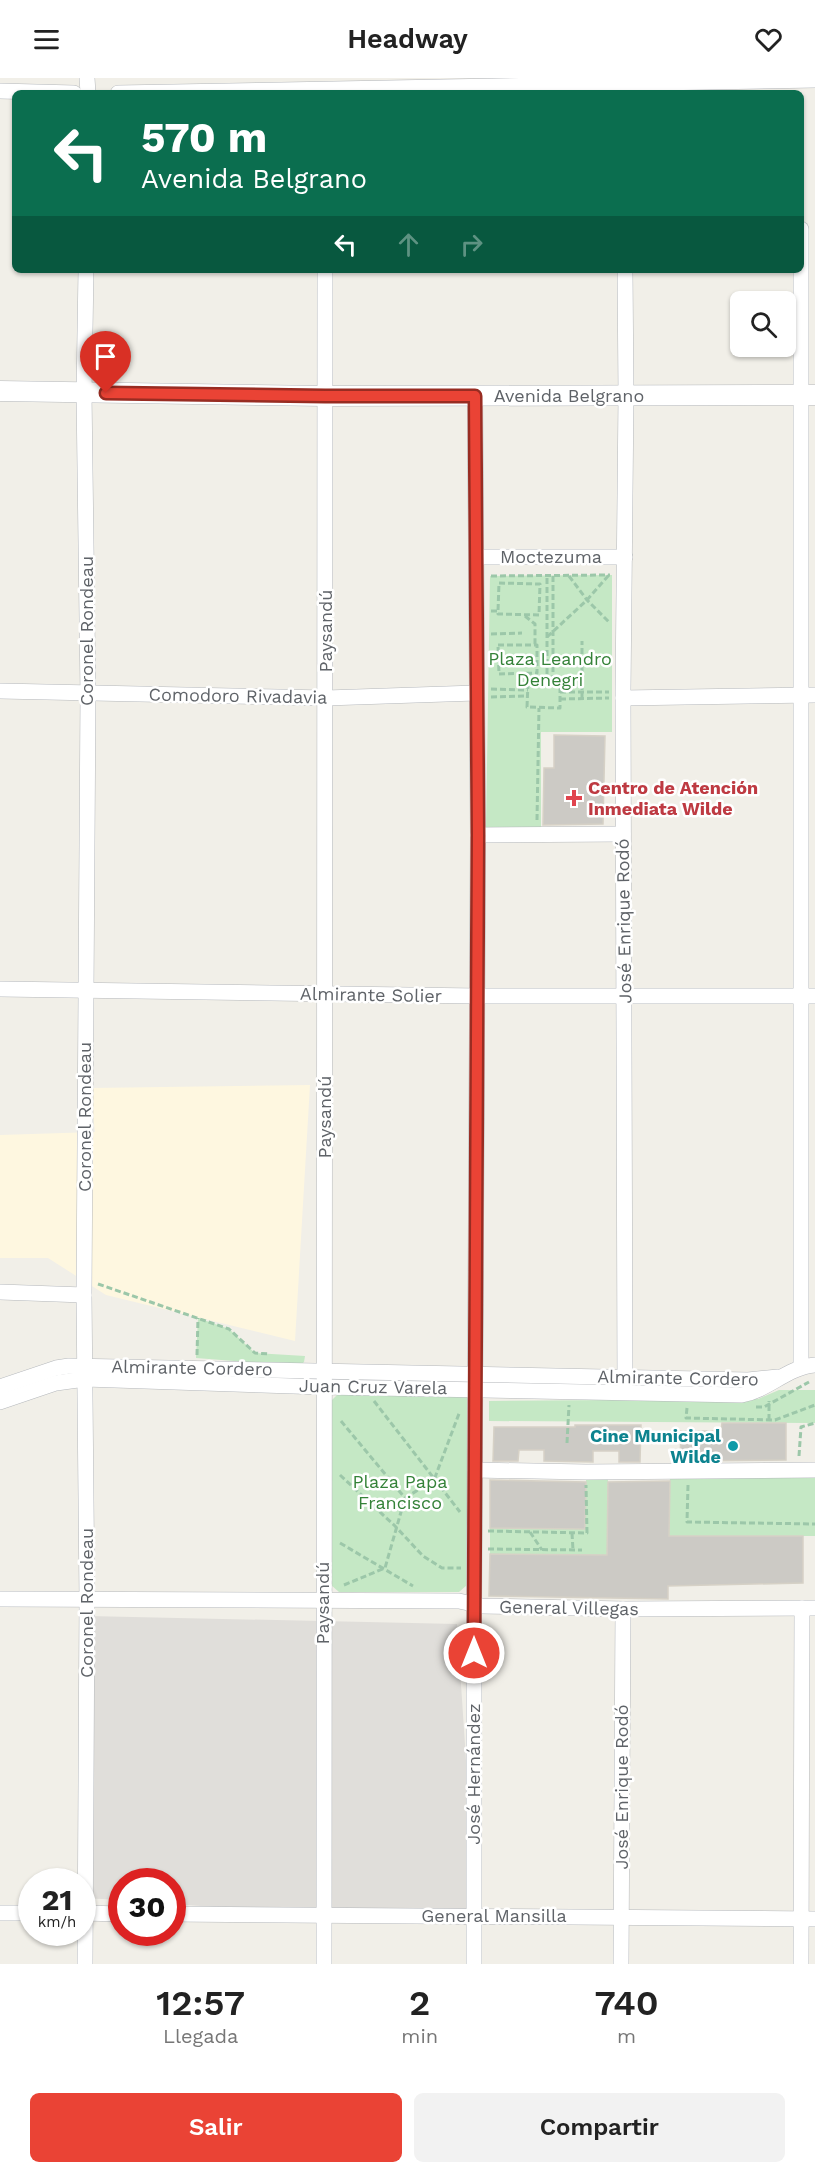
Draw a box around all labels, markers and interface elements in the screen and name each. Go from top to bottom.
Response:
icon: menu [30,23,63,56]
text: Headway [347,23,468,55]
icon: heart [752,23,785,56]
text: 570 m [141,113,267,162]
icon: left [42,114,120,192]
text: Avenida Belgrano [141,163,367,195]
icon: left [329,228,362,261]
icon: ahead [392,228,425,261]
icon: right [455,228,488,261]
map controls [730,291,796,357]
button: search [730,291,796,357]
pin [80,331,131,393]
icon: arrive [89,340,122,373]
street label: Avenida Belgrano [494,385,644,406]
street label: Moctezuma [500,546,602,567]
street label: Coronel Rondeau [76,556,97,706]
street label: Paysandú [315,590,336,672]
park label: Plaza Leandro Denegri [488,648,612,690]
street label: Comodoro Rivadavia [149,683,328,708]
place label: Centro de Atención Inmediata Wilde [588,777,758,819]
marker: Centro de Atención Inmediata Wilde [565,789,583,807]
street label: José Enrique Rodó [612,838,635,1004]
street label: Almirante Solier [300,983,442,1006]
street label: Coronel Rondeau [74,1042,95,1192]
street label: Paysandú [314,1076,335,1158]
street label: Almirante Cordero [111,1356,273,1379]
street label: Almirante Cordero [597,1366,759,1389]
street label: Juan Cruz Varela [299,1375,447,1398]
place label: Cine Municipal Wilde [590,1425,721,1467]
marker: Cine Municipal Wilde [726,1439,740,1453]
park label: Plaza Papa Francisco [353,1471,447,1513]
street label: Coronel Rondeau [76,1528,97,1678]
street label: Paysandú [312,1562,333,1644]
street label: General Villegas [499,1596,639,1619]
position arrow [442,1621,506,1685]
street label: José Hernández [463,1703,484,1845]
street label: José Enrique Rodó [611,1704,632,1870]
speed limit sign: 30 [108,1868,186,1946]
text: 21 [42,1882,72,1917]
street label: General Mansilla [421,1905,567,1926]
text: km/h [38,1913,76,1931]
text: 12:57 [156,1982,245,2024]
text: 2 [409,1982,430,2024]
text: 740 [594,1982,659,2024]
text: Llegada [163,2024,238,2048]
text: min [401,2024,438,2048]
text: m [617,2024,636,2048]
button: Salir [30,2093,402,2162]
button: Compartir [414,2093,785,2162]

